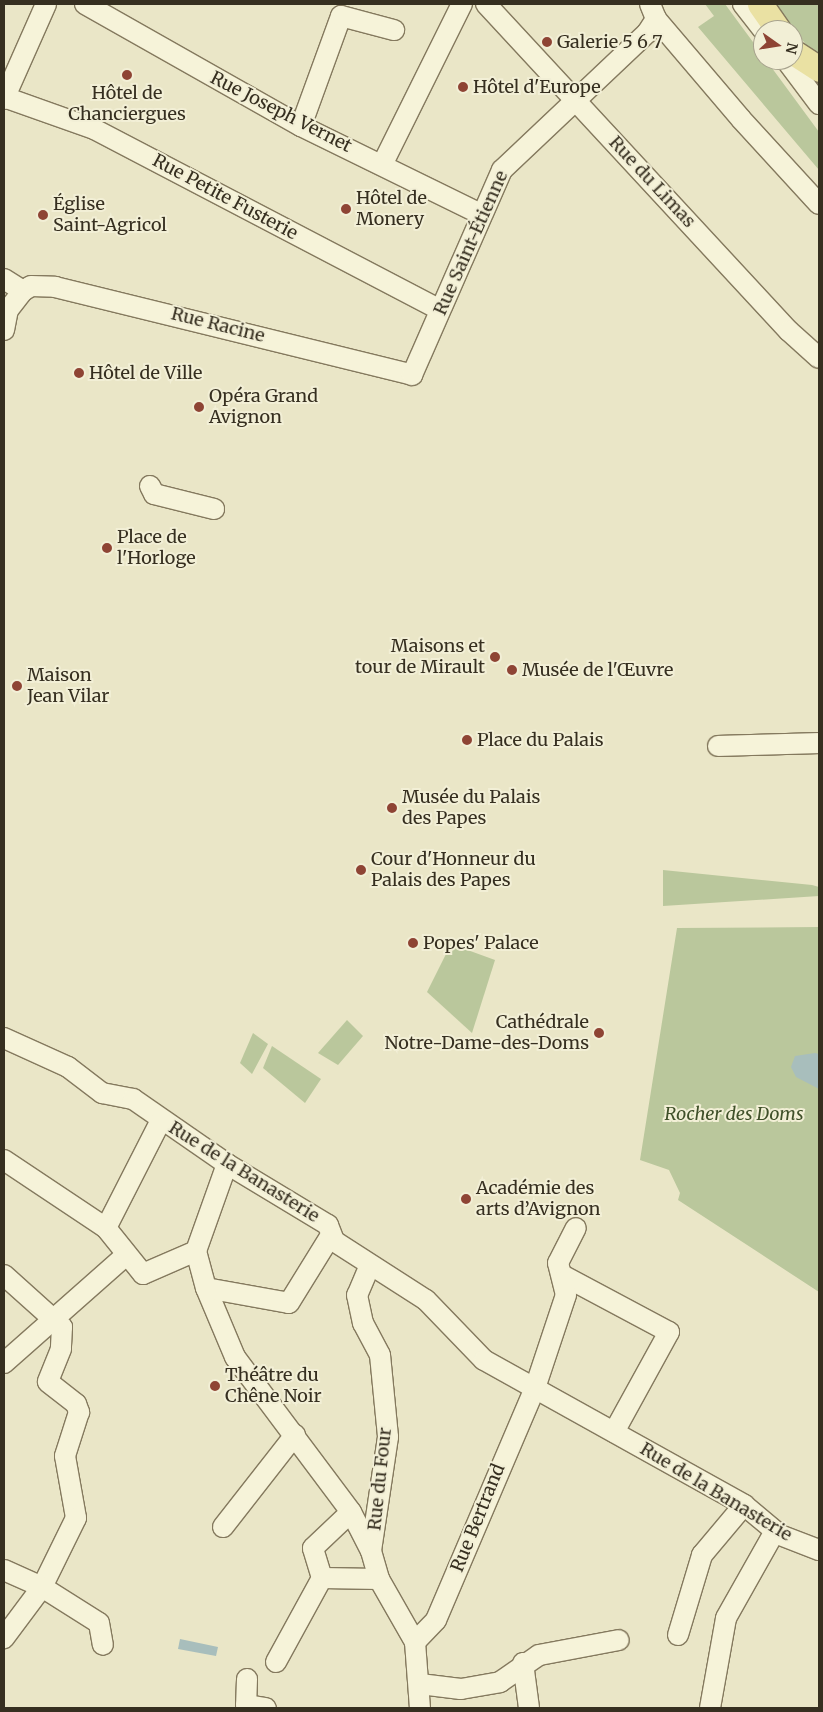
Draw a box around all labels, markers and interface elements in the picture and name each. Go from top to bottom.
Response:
north arrow [753,20,803,70]
place label: Galerie 5 6 7 [557,31,663,53]
marker: Galerie 5 6 7 [541,36,553,48]
text: N [782,41,802,56]
street label: Rue Joseph Vernet [207,67,355,157]
marker: Hôtel de Chanciergues [121,69,133,81]
place label: Hôtel d'Europe [473,76,601,98]
marker: Hôtel d'Europe [457,81,469,93]
place label: Hôtel de Chanciergues [68,83,186,126]
street label: Rue du Limas [604,132,700,232]
street label: Rue Petite Fusterie [149,150,301,244]
street label: Rue Saint-Étienne [429,167,513,319]
place label: Hôtel de Monery [356,188,427,230]
place label: Église Saint-Agricol [53,194,167,236]
marker: Hôtel de Monery [340,203,352,215]
marker: Église Saint-Agricol [37,209,49,221]
street label: Rue Racine [169,303,267,347]
place label: Hôtel de Ville [89,362,202,384]
marker: Hôtel de Ville [73,367,85,379]
place label: Opéra Grand Avignon [209,386,318,428]
marker: Opéra Grand Avignon [193,401,205,413]
place label: Place de l'Horloge [117,527,196,570]
marker: Place de l'Horloge [101,542,113,554]
place label: Maisons et tour de Mirault [355,636,485,679]
marker: Maisons et tour de Mirault [489,651,501,663]
place label: Musée de l'Œuvre [522,659,673,681]
marker: Musée de l'Œuvre [506,664,518,676]
place label: Maison Jean Vilar [27,665,109,708]
marker: Maison Jean Vilar [11,680,23,692]
place label: Place du Palais [477,729,604,751]
marker: Place du Palais [461,734,473,746]
place label: Musée du Palais des Papes [402,787,540,830]
marker: Musée du Palais des Papes [386,802,398,814]
place label: Cour d'Honneur du Palais des Papes [371,849,536,892]
marker: Cour d'Honneur du Palais des Papes [355,864,367,876]
place label: Popes' Palace [423,932,539,954]
marker: Popes' Palace [407,937,419,949]
place label: Cathédrale Notre-Dame-des-Doms [384,1012,589,1054]
marker: Cathédrale Notre-Dame-des-Doms [593,1027,605,1039]
park label: Rocher des Doms [665,1103,803,1125]
street label: Rue de la Banasterie [165,1117,323,1227]
place label: Académie des arts d’Avignon [476,1178,601,1220]
marker: Académie des arts d’Avignon [460,1193,472,1205]
place label: Théâtre du Chêne Noir [225,1365,322,1408]
marker: Théâtre du Chêne Noir [209,1380,221,1392]
street label: Rue du Four [364,1426,396,1532]
street label: Rue de la Banasterie [636,1438,796,1546]
street label: Rue Bertrand [447,1461,509,1575]

